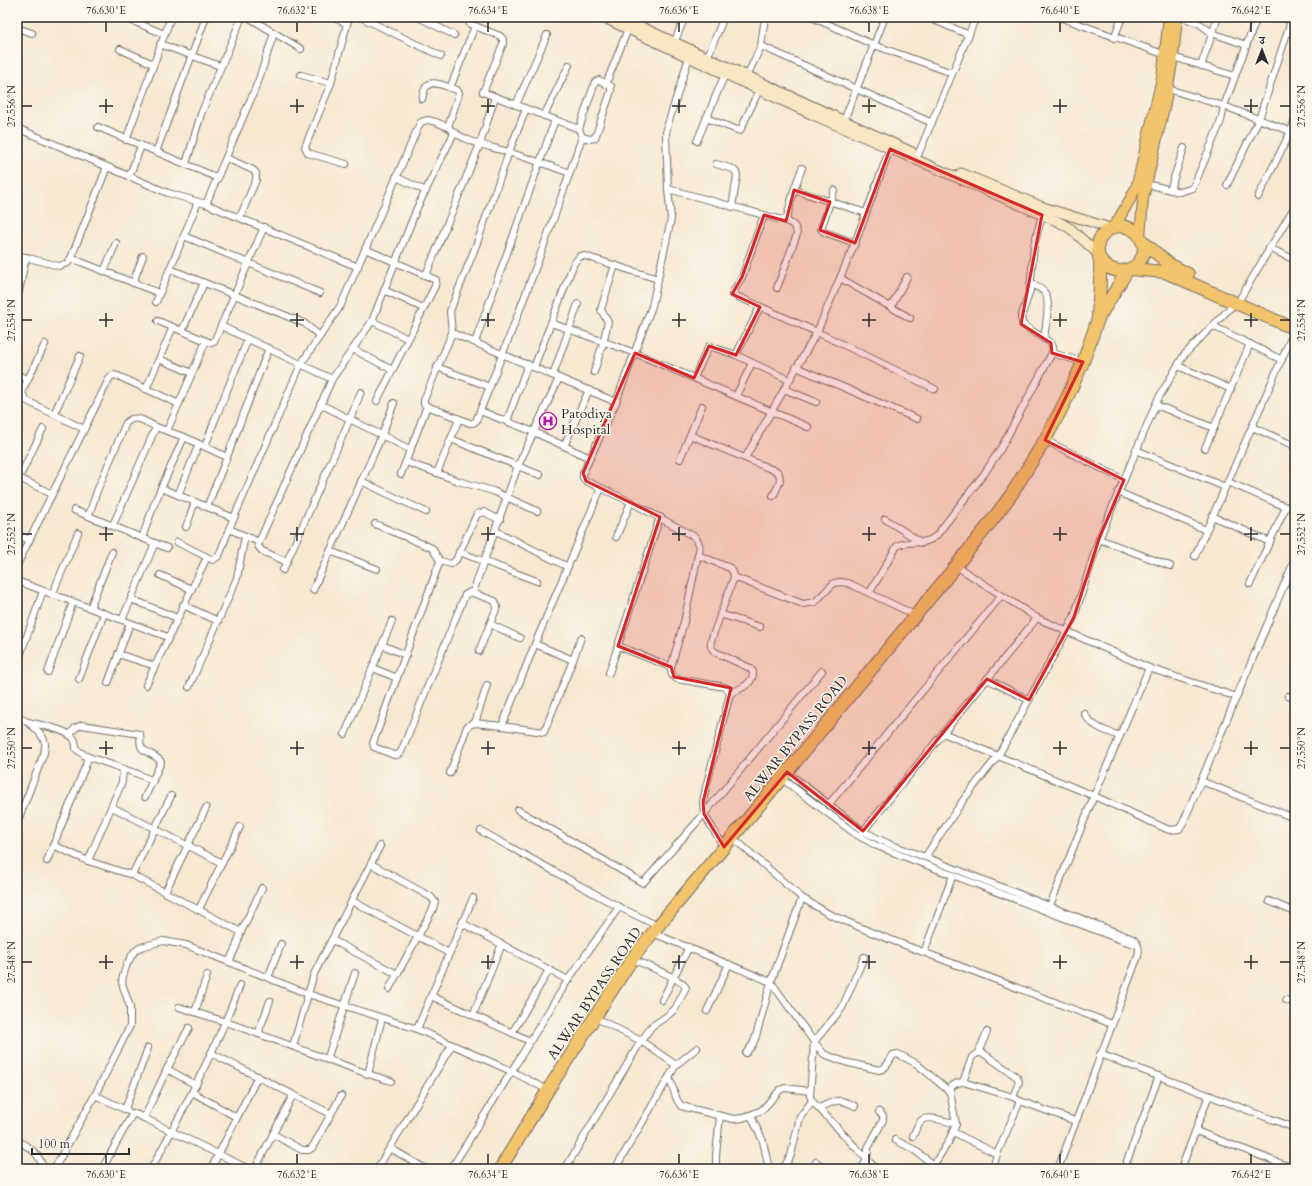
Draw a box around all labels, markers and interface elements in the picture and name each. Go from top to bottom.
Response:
text: 76.630°E [86,4,126,18]
text: 76.632°E [277,4,317,18]
text: 76.634°E [468,4,508,18]
text: 76.636°E [659,4,699,18]
text: 76.638°E [849,4,889,18]
text: 76.640°E [1040,4,1080,18]
text: 76.642°E [1231,4,1271,18]
north arrow [1242,30,1282,70]
text: उ [1258,33,1266,48]
text: 27.556°N [5,85,19,127]
text: 27.556°N [1295,85,1309,127]
text: 27.554°N [5,299,19,341]
text: 27.554°N [1295,299,1309,341]
place label: Patodiya Hospital [561,404,612,439]
hospital icon: Patodiya Hospital [538,411,558,431]
text: 27.552°N [5,513,19,555]
text: 27.552°N [1295,513,1309,555]
street label: ALWAR BYPASS ROAD [739,672,852,805]
text: 27.550°N [5,727,19,769]
text: 27.550°N [1295,727,1309,769]
street label: ALWAR BYPASS ROAD [543,923,646,1063]
text: 27.548°N [5,941,19,983]
text: 27.548°N [1295,941,1309,983]
scale bar [32,1130,129,1156]
text: 100 m [38,1136,71,1152]
text: 76.630°E [86,1168,126,1182]
text: 76.632°E [277,1168,317,1182]
text: 76.634°E [468,1168,508,1182]
text: 76.636°E [659,1168,699,1182]
text: 76.638°E [849,1168,889,1182]
text: 76.640°E [1040,1168,1080,1182]
text: 76.642°E [1231,1168,1271,1182]

